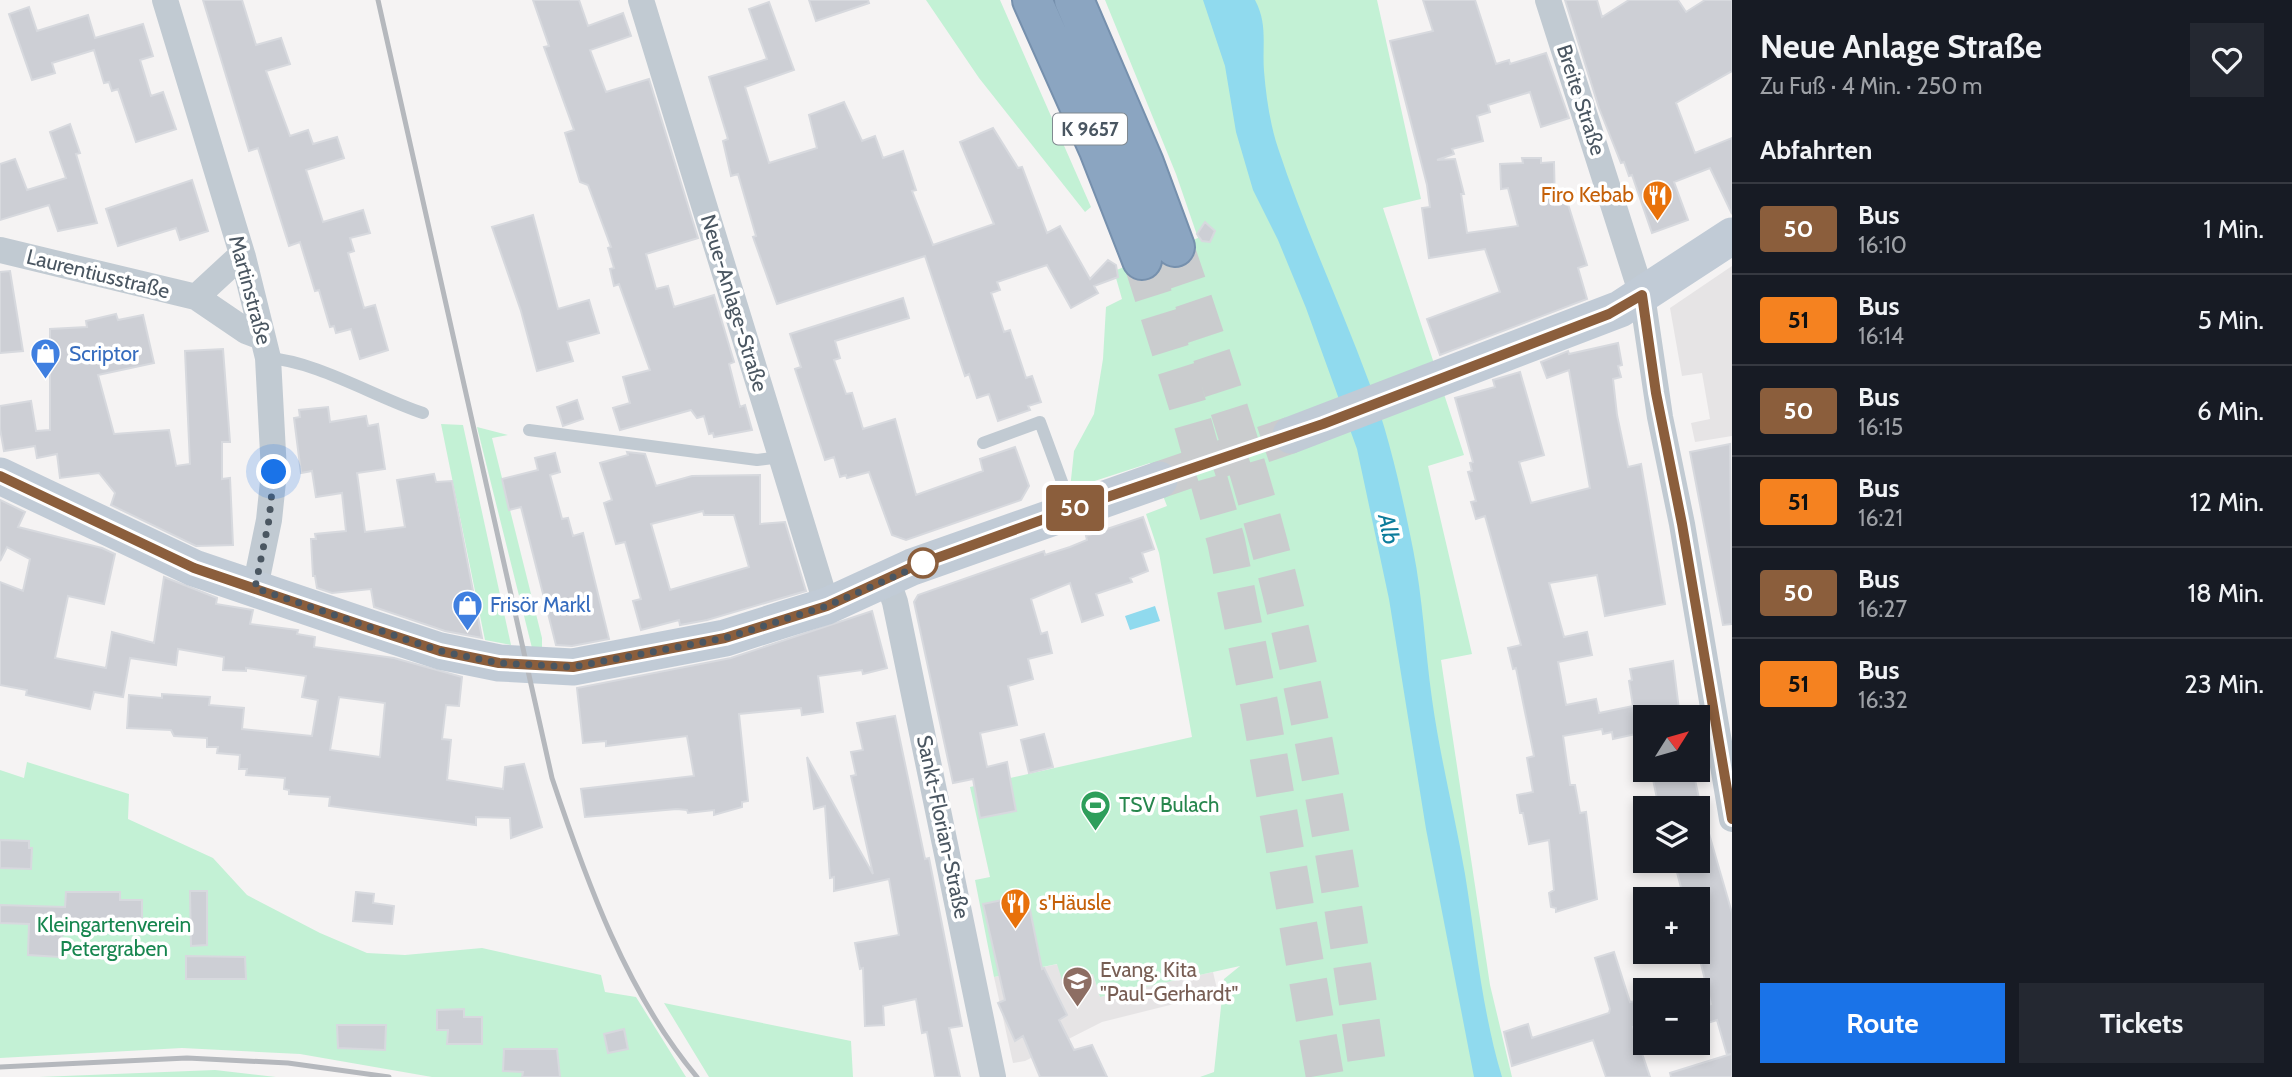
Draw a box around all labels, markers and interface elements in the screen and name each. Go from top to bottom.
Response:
button: heart [2190,23,2264,97]
text: Neue Anlage Straße [1760,26,2042,66]
street label: Breite Straße [1552,41,1611,159]
text: Zu Fuß · 4 Min. · 250 m [1760,72,1983,100]
road number: K 9657 [1053,113,1127,144]
text: Abfahrten [1760,134,1872,166]
restaurant icon: Firo Kebab [1640,178,1674,222]
place label: Firo Kebab [1541,182,1634,207]
text: Bus [1858,199,1899,231]
street label: Neue-Anlage-Straße [696,211,773,395]
text: 1 Min. [2203,213,2264,245]
text: 50 [1784,214,1813,243]
text: 16:10 [1858,231,1907,259]
street label: Martinstraße [224,233,277,347]
street label: Laurentiusstraße [24,244,173,303]
text: Bus [1858,290,1899,322]
text: 5 Min. [2198,304,2264,336]
text: 51 [1788,305,1809,334]
text: 16:14 [1858,322,1904,350]
shop icon: Scriptor [29,337,63,381]
place label: Scriptor [69,341,139,366]
text: Bus [1858,381,1899,413]
text: 6 Min. [2197,395,2264,427]
text: 50 [1784,396,1813,425]
text: 16:15 [1858,413,1903,441]
your location [256,454,291,489]
text: Bus [1858,472,1899,504]
line badge: 50 [1044,485,1106,531]
text: 12 Min. [2190,486,2264,518]
text: 51 [1788,487,1809,516]
text: 50 [1060,493,1090,522]
text: 16:21 [1858,504,1903,532]
water label: Alb [1372,510,1406,547]
unlabelled marker [908,548,938,578]
text: Bus [1858,563,1899,595]
text: 18 Min. [2188,577,2264,609]
text: 50 [1784,578,1813,607]
shop icon: Frisör Markl [450,588,484,632]
place label: Frisör Markl [490,592,591,617]
text: 16:27 [1858,595,1907,623]
text: Bus [1858,654,1899,686]
text: 23 Min. [2184,668,2264,700]
text: 51 [1788,669,1809,698]
text: 16:32 [1858,686,1908,714]
north arrow [1633,705,1710,782]
map controls [1633,705,1710,1055]
street label: Sankt-Florian-Straße [912,733,975,921]
sports icon: TSV Bulach [1079,788,1113,832]
place label: TSV Bulach [1119,792,1219,817]
button: layers [1633,796,1710,873]
restaurant icon: s'Häusle [999,886,1033,930]
button: + [1633,887,1710,964]
place label: s'Häusle [1039,890,1112,915]
park label: Kleingartenverein Petergraben [37,912,191,961]
place label: Evang. Kita "Paul-Gerhardt" [1100,957,1238,1006]
school or university icon: Evang. Kita "Paul-Gerhardt" [1060,965,1094,1009]
button: − [1633,978,1710,1055]
button: Route [1760,983,2005,1063]
button: Tickets [2019,983,2264,1063]

